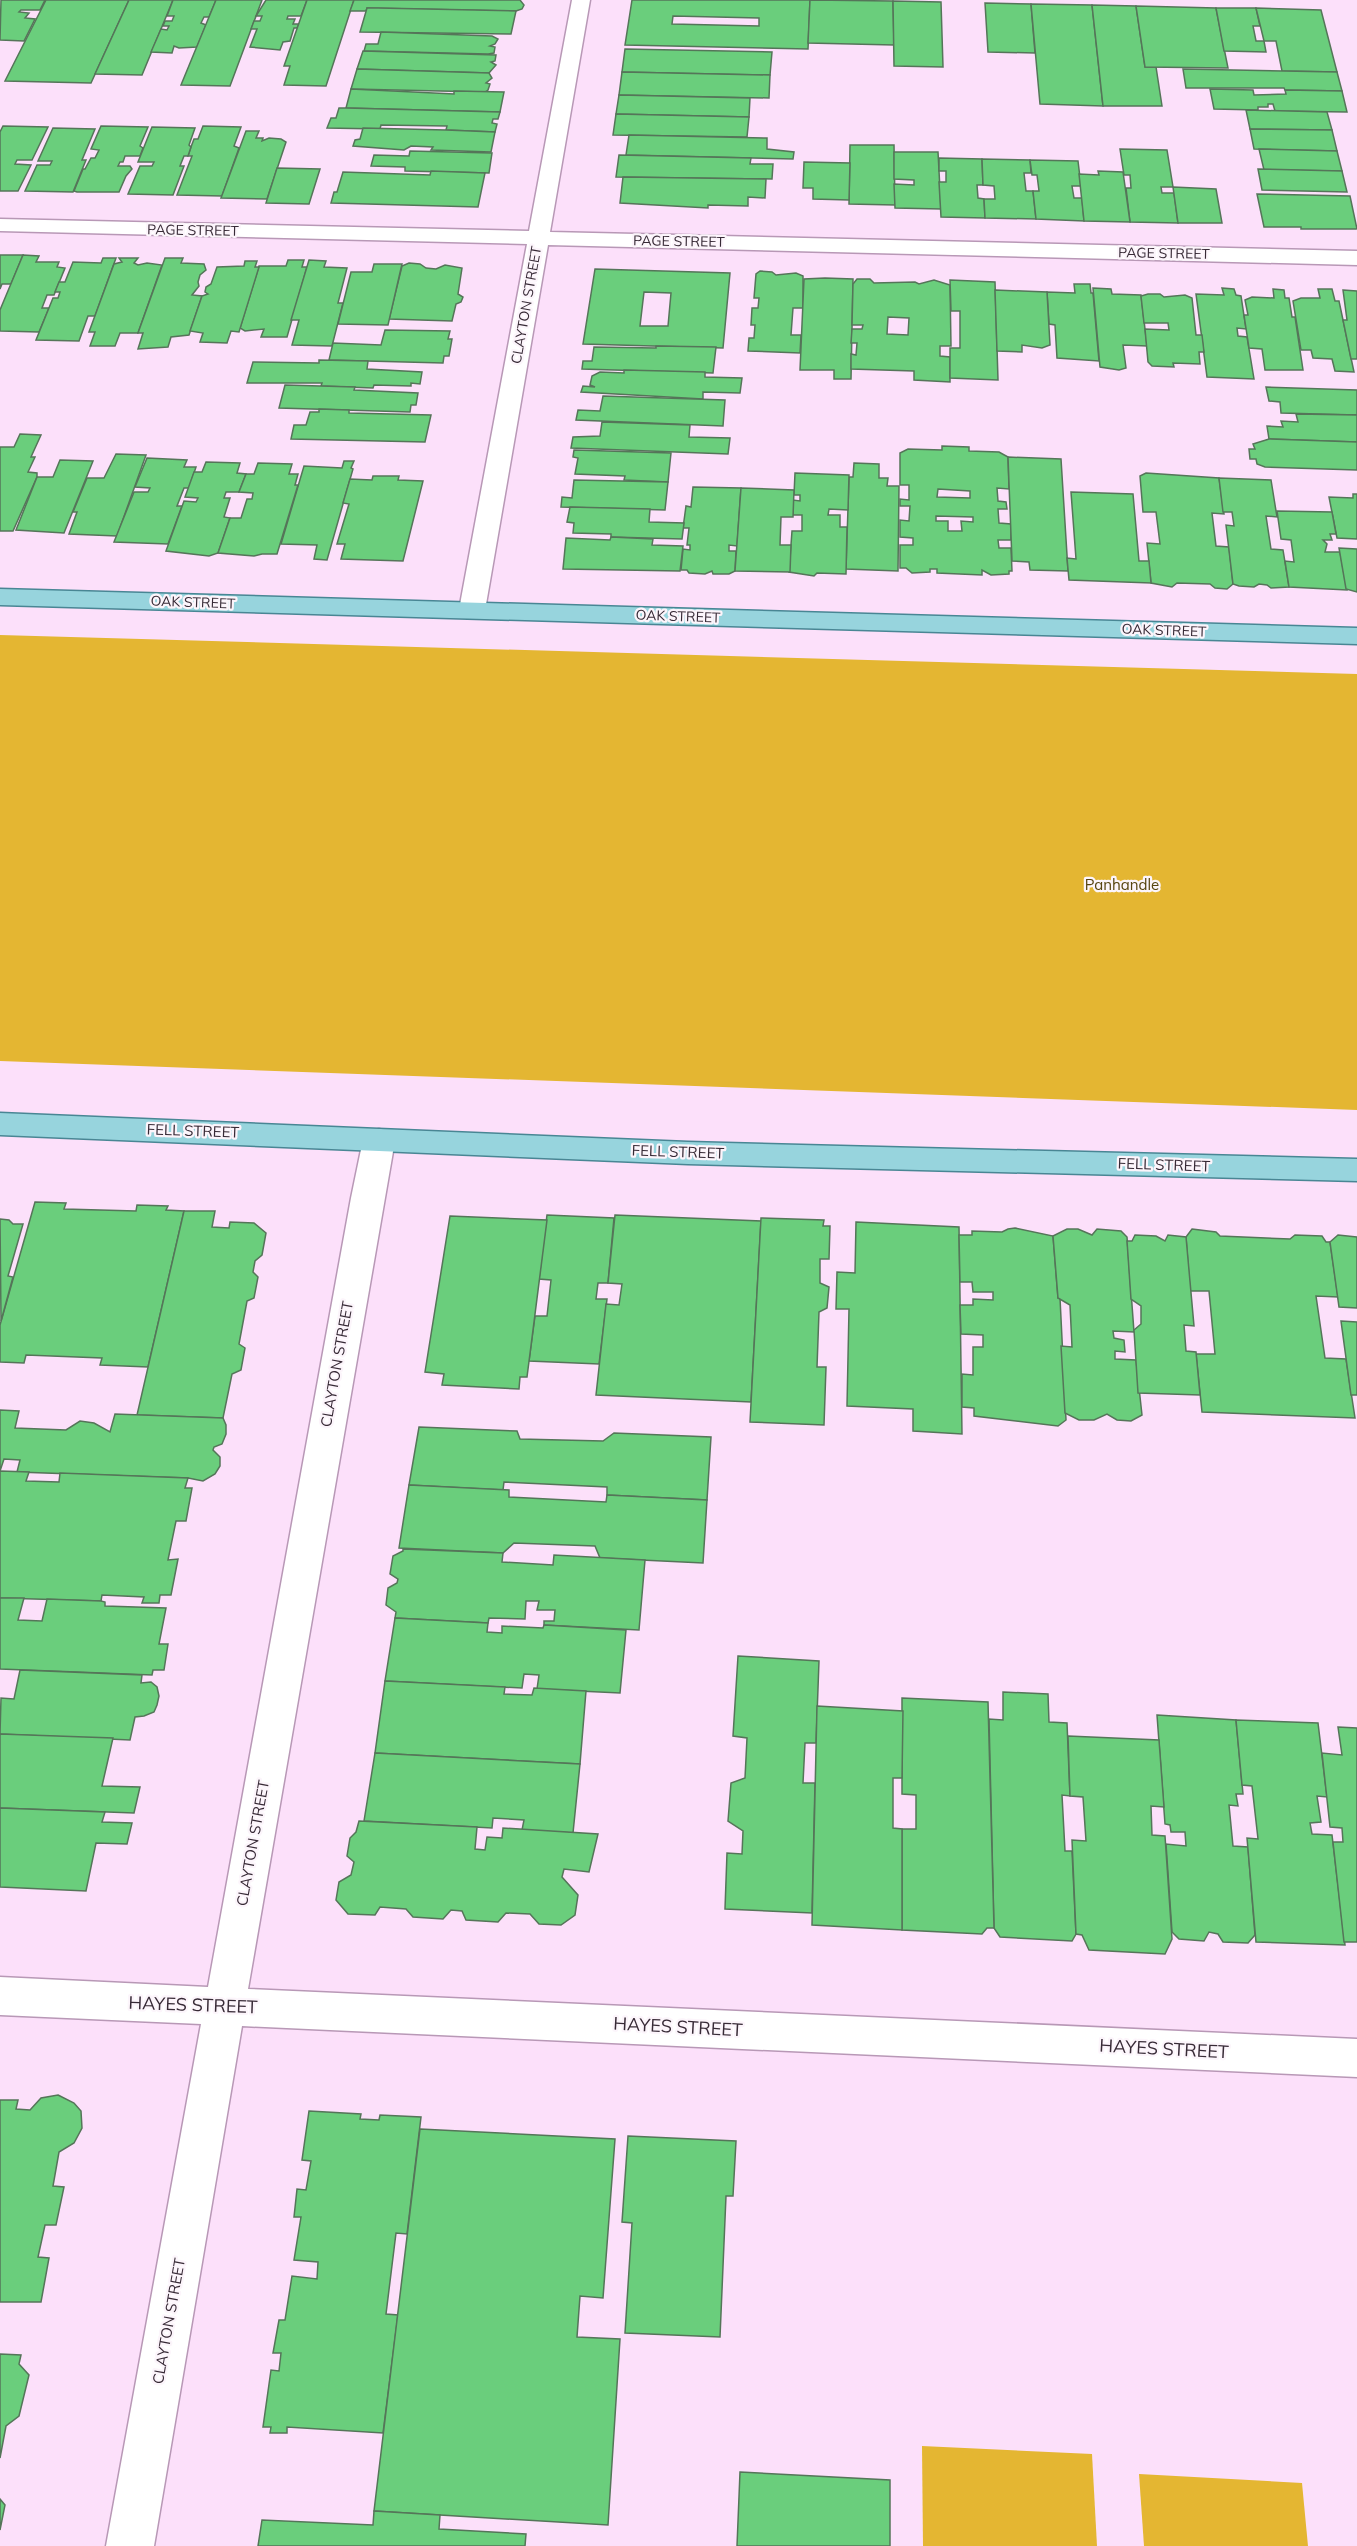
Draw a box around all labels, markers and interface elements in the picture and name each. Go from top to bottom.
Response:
street label: PAGE STREET [147,220,240,240]
street label: PAGE STREET [633,231,726,251]
street label: PAGE STREET [1118,243,1211,263]
street label: CLAYTON STREET [507,244,545,365]
street label: OAK STREET [150,592,236,612]
street label: OAK STREET [635,606,721,626]
street label: OAK STREET [1121,620,1207,640]
park label: Panhandle [1085,875,1159,894]
street label: FELL STREET [146,1119,240,1142]
street label: FELL STREET [631,1140,725,1163]
street label: FELL STREET [1117,1153,1211,1176]
street label: CLAYTON STREET [316,1299,357,1428]
street label: CLAYTON STREET [232,1778,273,1907]
street label: HAYES STREET [128,1991,258,2018]
street label: HAYES STREET [613,2012,743,2041]
street label: HAYES STREET [1099,2034,1229,2063]
street label: CLAYTON STREET [148,2256,189,2385]

